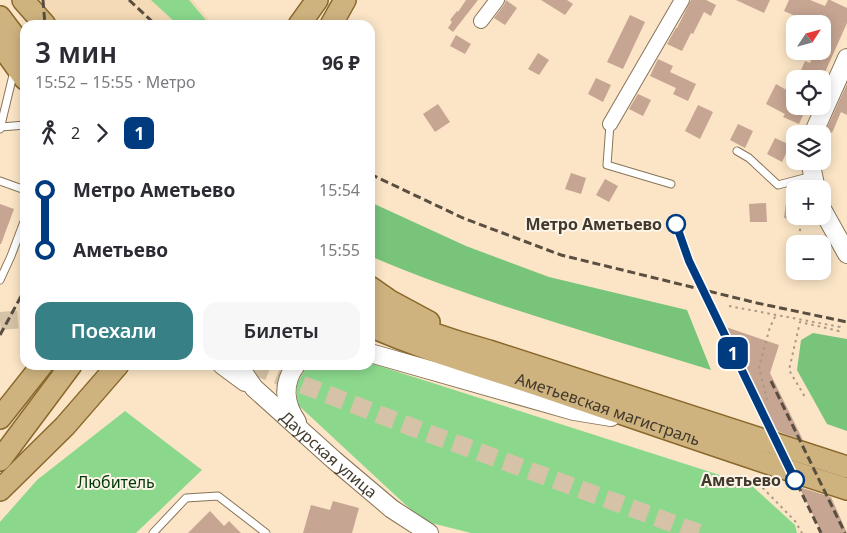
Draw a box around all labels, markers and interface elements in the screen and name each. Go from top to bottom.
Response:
north arrow [786,15,831,60]
map controls [786,15,831,280]
text: 3 мин [35,33,117,71]
text: 96 ₽ [322,50,360,76]
button: locate [786,70,831,115]
text: 15:52 – 15:55 · Метро [35,71,196,93]
icon: walk [35,119,63,147]
icon: forward [88,119,116,147]
text: 1 [134,121,144,145]
text: 2 [71,122,80,144]
button: layers [786,125,831,170]
text: Метро Аметьево [73,177,235,203]
text: 15:54 [319,179,360,201]
button: + [786,180,831,225]
place label: Метро Аметьево [525,213,662,235]
marker: Метро Аметьево [666,214,686,234]
button: − [786,235,831,280]
text: Аметьево [73,237,168,263]
text: 15:55 [319,239,360,261]
button: Поехали [35,302,193,360]
button: Билеты [203,302,360,360]
line badge: 1 [717,337,749,369]
text: 1 [728,341,738,365]
street label: Аметьевская магистраль [513,367,703,451]
street label: Даурская улица [276,406,382,503]
place label: Аметьево [701,469,781,491]
marker: Аметьево [785,470,805,490]
park label: Любитель [77,471,155,493]

